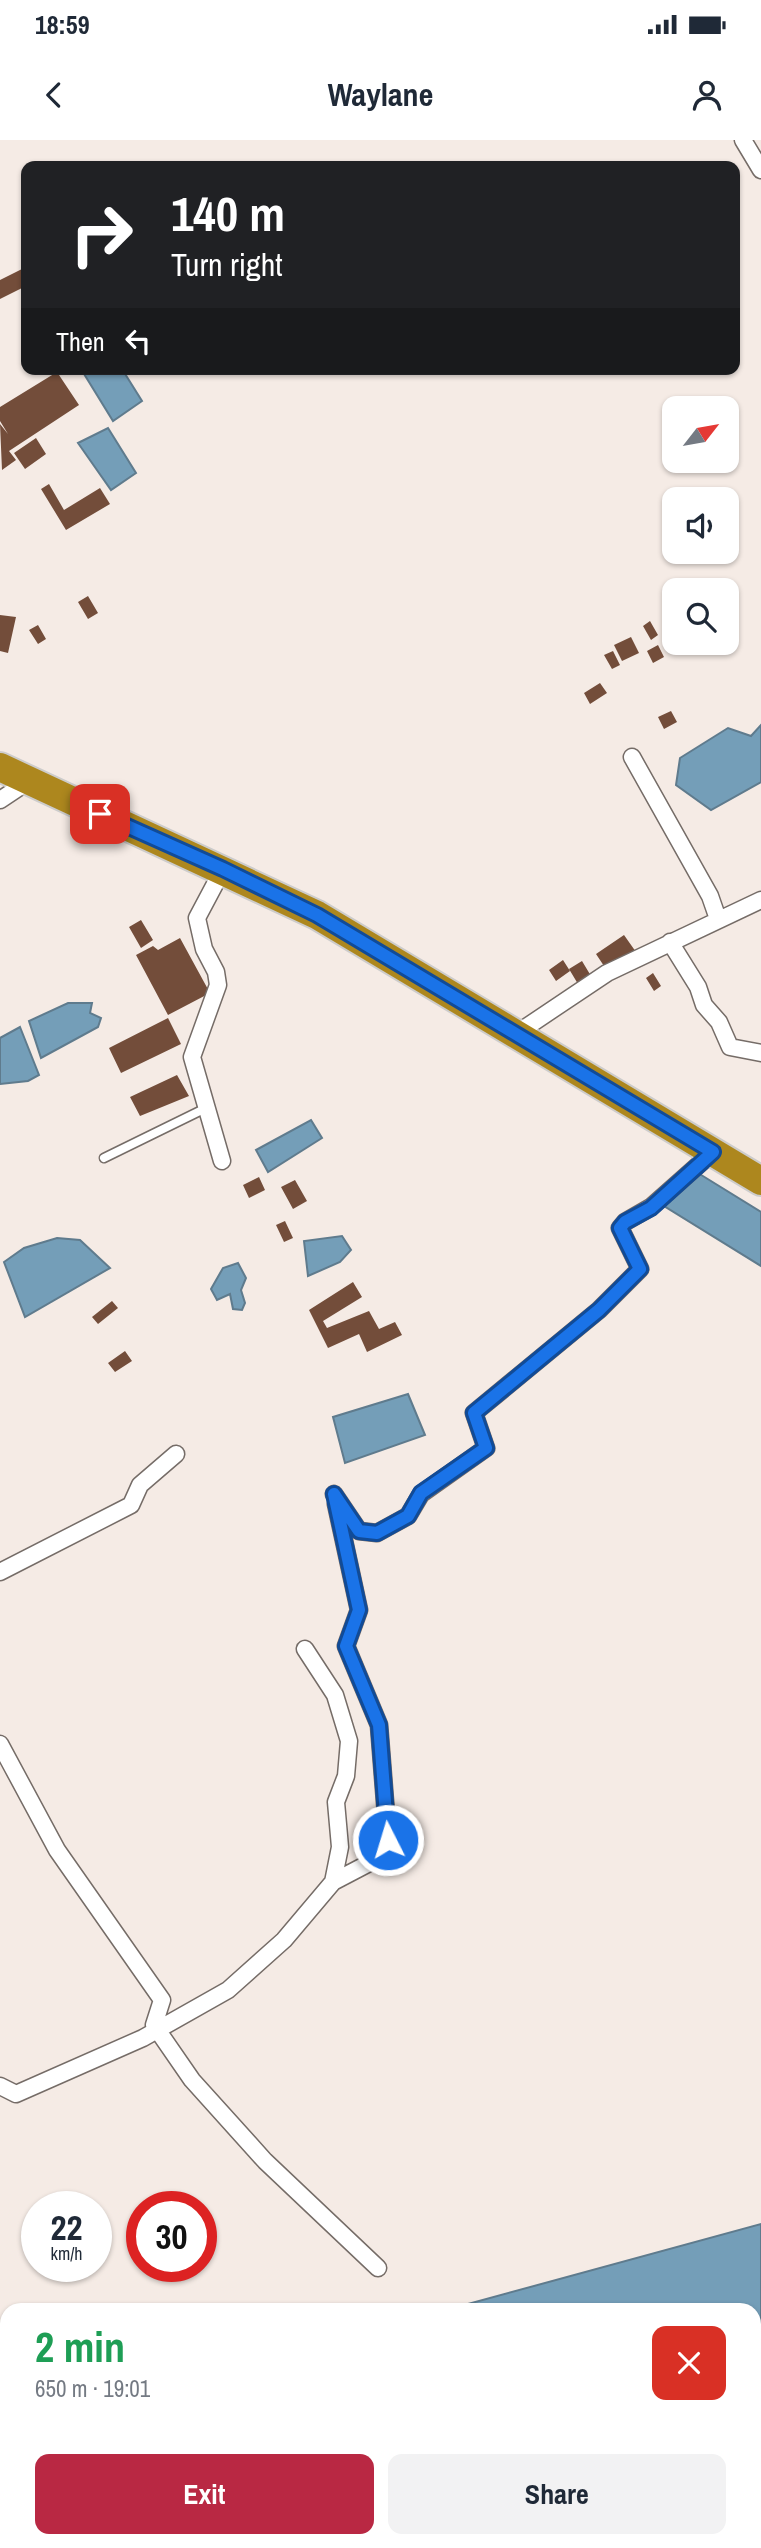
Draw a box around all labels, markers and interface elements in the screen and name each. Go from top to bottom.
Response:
text: 18:59 [35,7,90,42]
text: Waylane [328,73,433,116]
icon: back [35,76,73,114]
icon: person [688,76,726,114]
text: 140 m [171,180,285,246]
icon: right [56,189,147,280]
text: Turn right [171,243,283,286]
icon: left [119,322,157,360]
text: Then [56,324,105,359]
north arrow [662,396,738,472]
map controls [662,396,739,655]
button: sound [662,487,739,564]
button: search [662,578,739,655]
pin [70,784,130,844]
icon: arrive [81,795,119,833]
position arrow [351,1803,425,1877]
speed limit sign: 30 [126,2191,217,2282]
text: 22 [51,2204,82,2251]
text: km/h [51,2241,83,2266]
text: 2 min [35,2319,125,2375]
button: close [652,2326,726,2400]
text: 650 m · 19:01 [35,2373,150,2404]
button: Exit [35,2454,374,2534]
button: Share [388,2454,726,2534]

